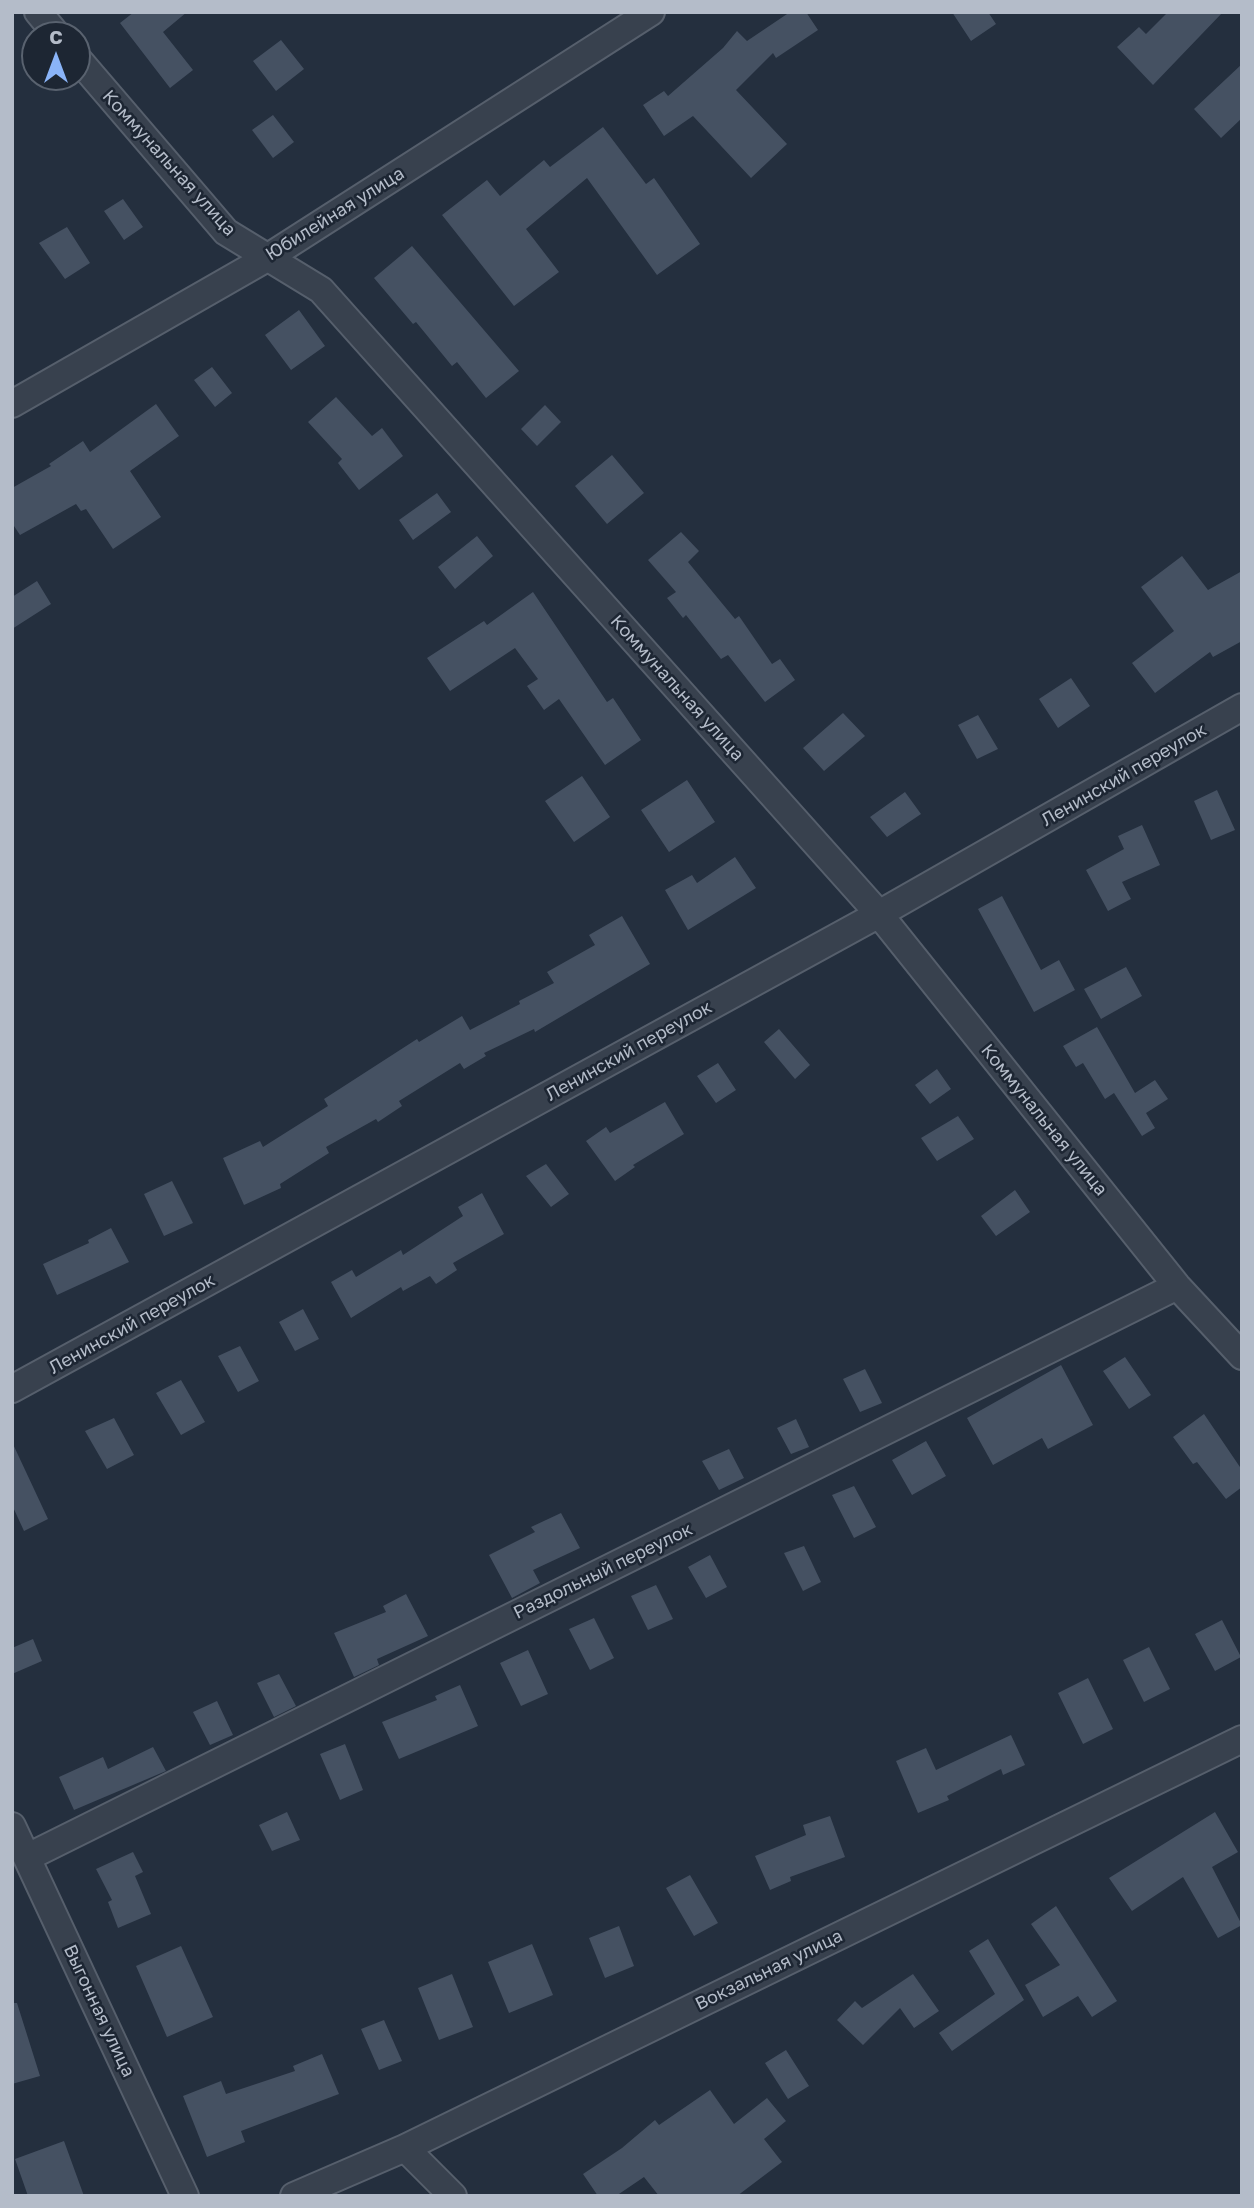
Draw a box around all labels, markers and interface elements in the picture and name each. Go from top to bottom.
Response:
north arrow [21,21,91,91]
text: С [49,25,63,48]
street label: Коммунальная улица [98,86,240,240]
street label: Юбилейная улица [262,163,408,265]
street label: Коммунальная улица [606,611,748,765]
street label: Ленинский переулок [1038,719,1210,831]
street label: Ленинский переулок [542,996,716,1106]
street label: Коммунальная улица [976,1040,1112,1200]
street label: Ленинский переулок [45,1269,219,1379]
street label: Раздольный переулок [510,1518,696,1624]
street label: Вокзальная улица [692,1925,846,2015]
street label: Выгонная улица [59,1941,139,2081]

